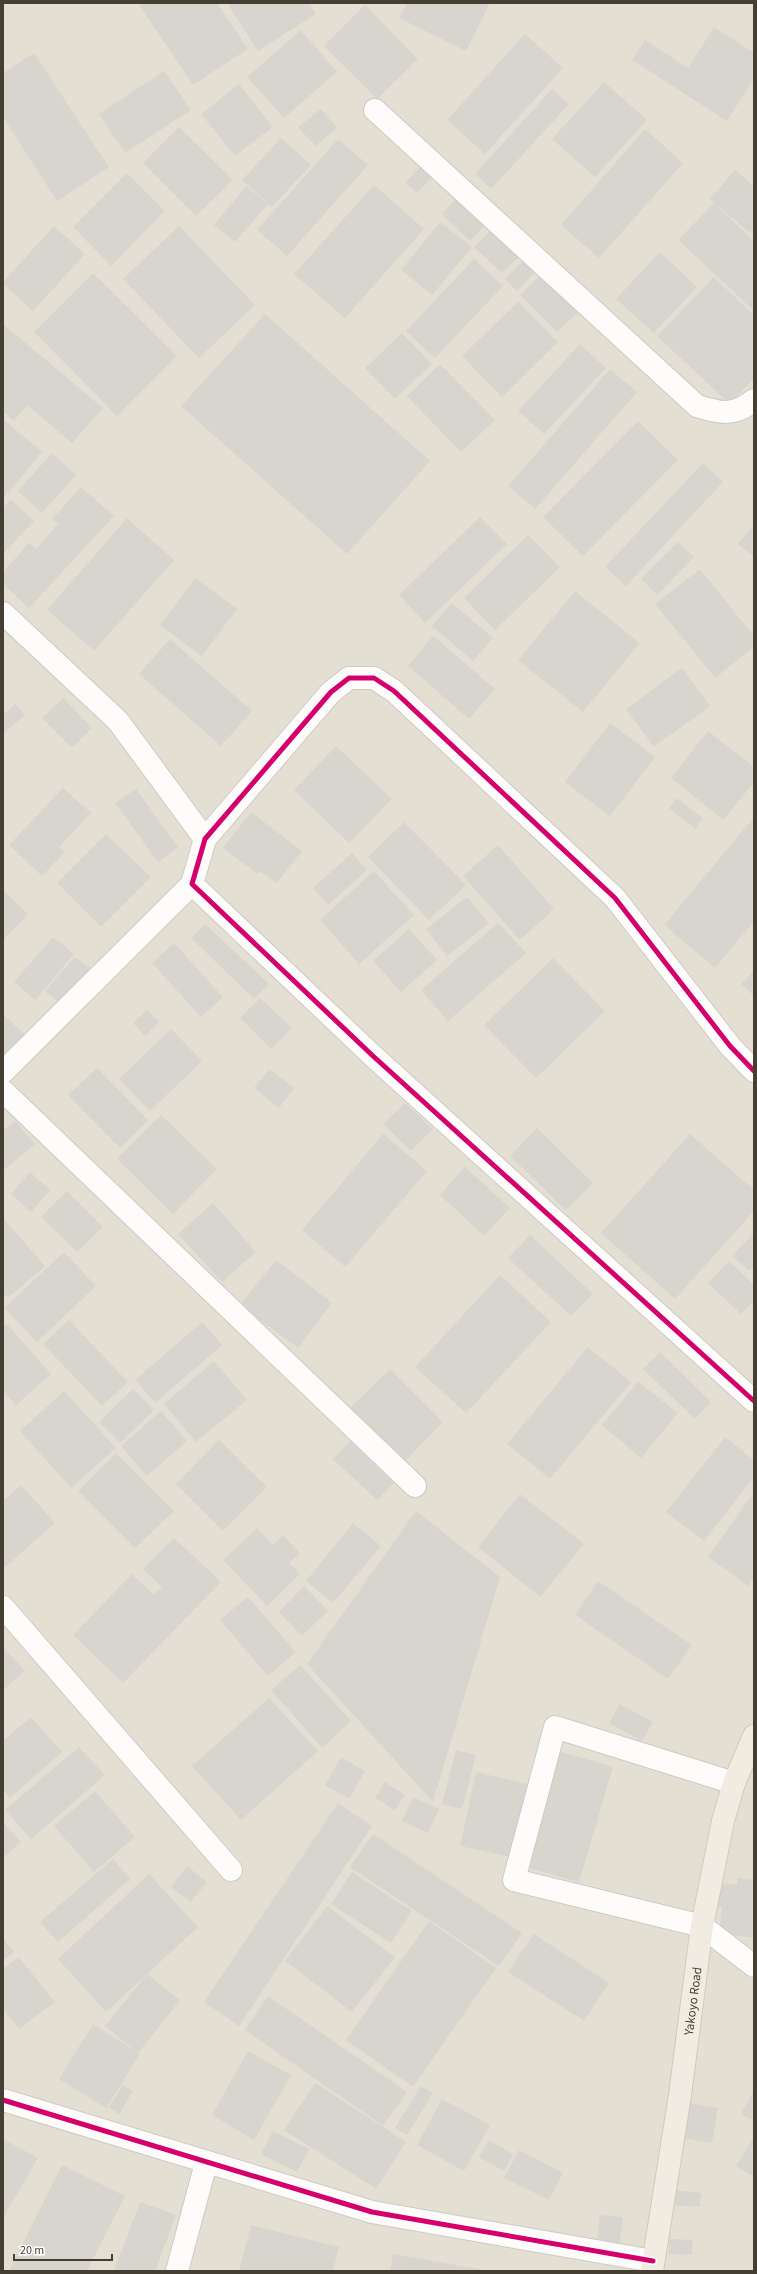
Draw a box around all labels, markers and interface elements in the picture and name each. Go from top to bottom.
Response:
street label: Yakoyo Road [680,1966,707,2037]
scale bar [14,2236,112,2262]
text: 20 m [20,2242,44,2259]

